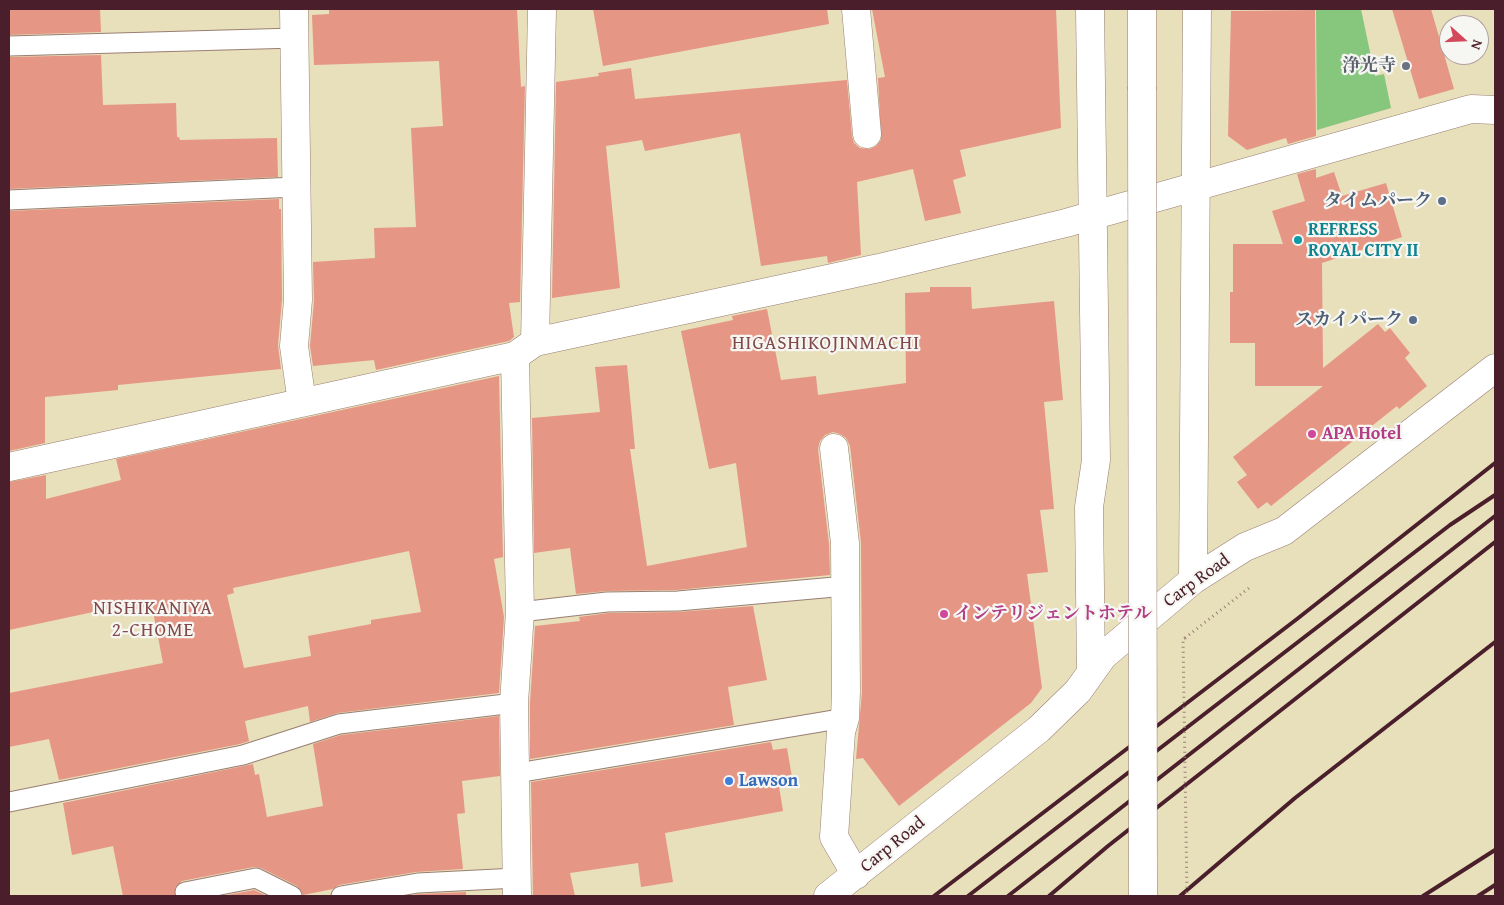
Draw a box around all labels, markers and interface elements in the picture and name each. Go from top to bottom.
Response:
north arrow [1439,15,1489,65]
text: N [1466,37,1488,53]
place label: 浄光寺 [1342,55,1396,77]
marker: 浄光寺 [1400,60,1412,72]
place label: タイムパーク [1324,190,1432,212]
marker: タイムパーク [1436,195,1448,207]
place label: REFRESS ROYAL CITY II [1308,219,1419,262]
marker: REFRESS ROYAL CITY II [1292,234,1304,246]
place label: スカイパーク [1295,309,1403,331]
marker: スカイパーク [1407,314,1419,326]
district label: HIGASHIKOJINMACHI [730,333,922,355]
place label: APA Hotel [1322,423,1402,445]
marker: APA Hotel [1306,428,1318,440]
street label: Carp Road [1159,550,1235,612]
district label: NISHIKANIYA 2-CHOME [92,598,214,642]
place label: インテリジェントホテル [954,603,1152,625]
marker: インテリジェントホテル [938,608,950,620]
place label: Lawson [739,770,798,792]
marker: Lawson [723,775,735,787]
street label: Carp Road [856,812,930,878]

